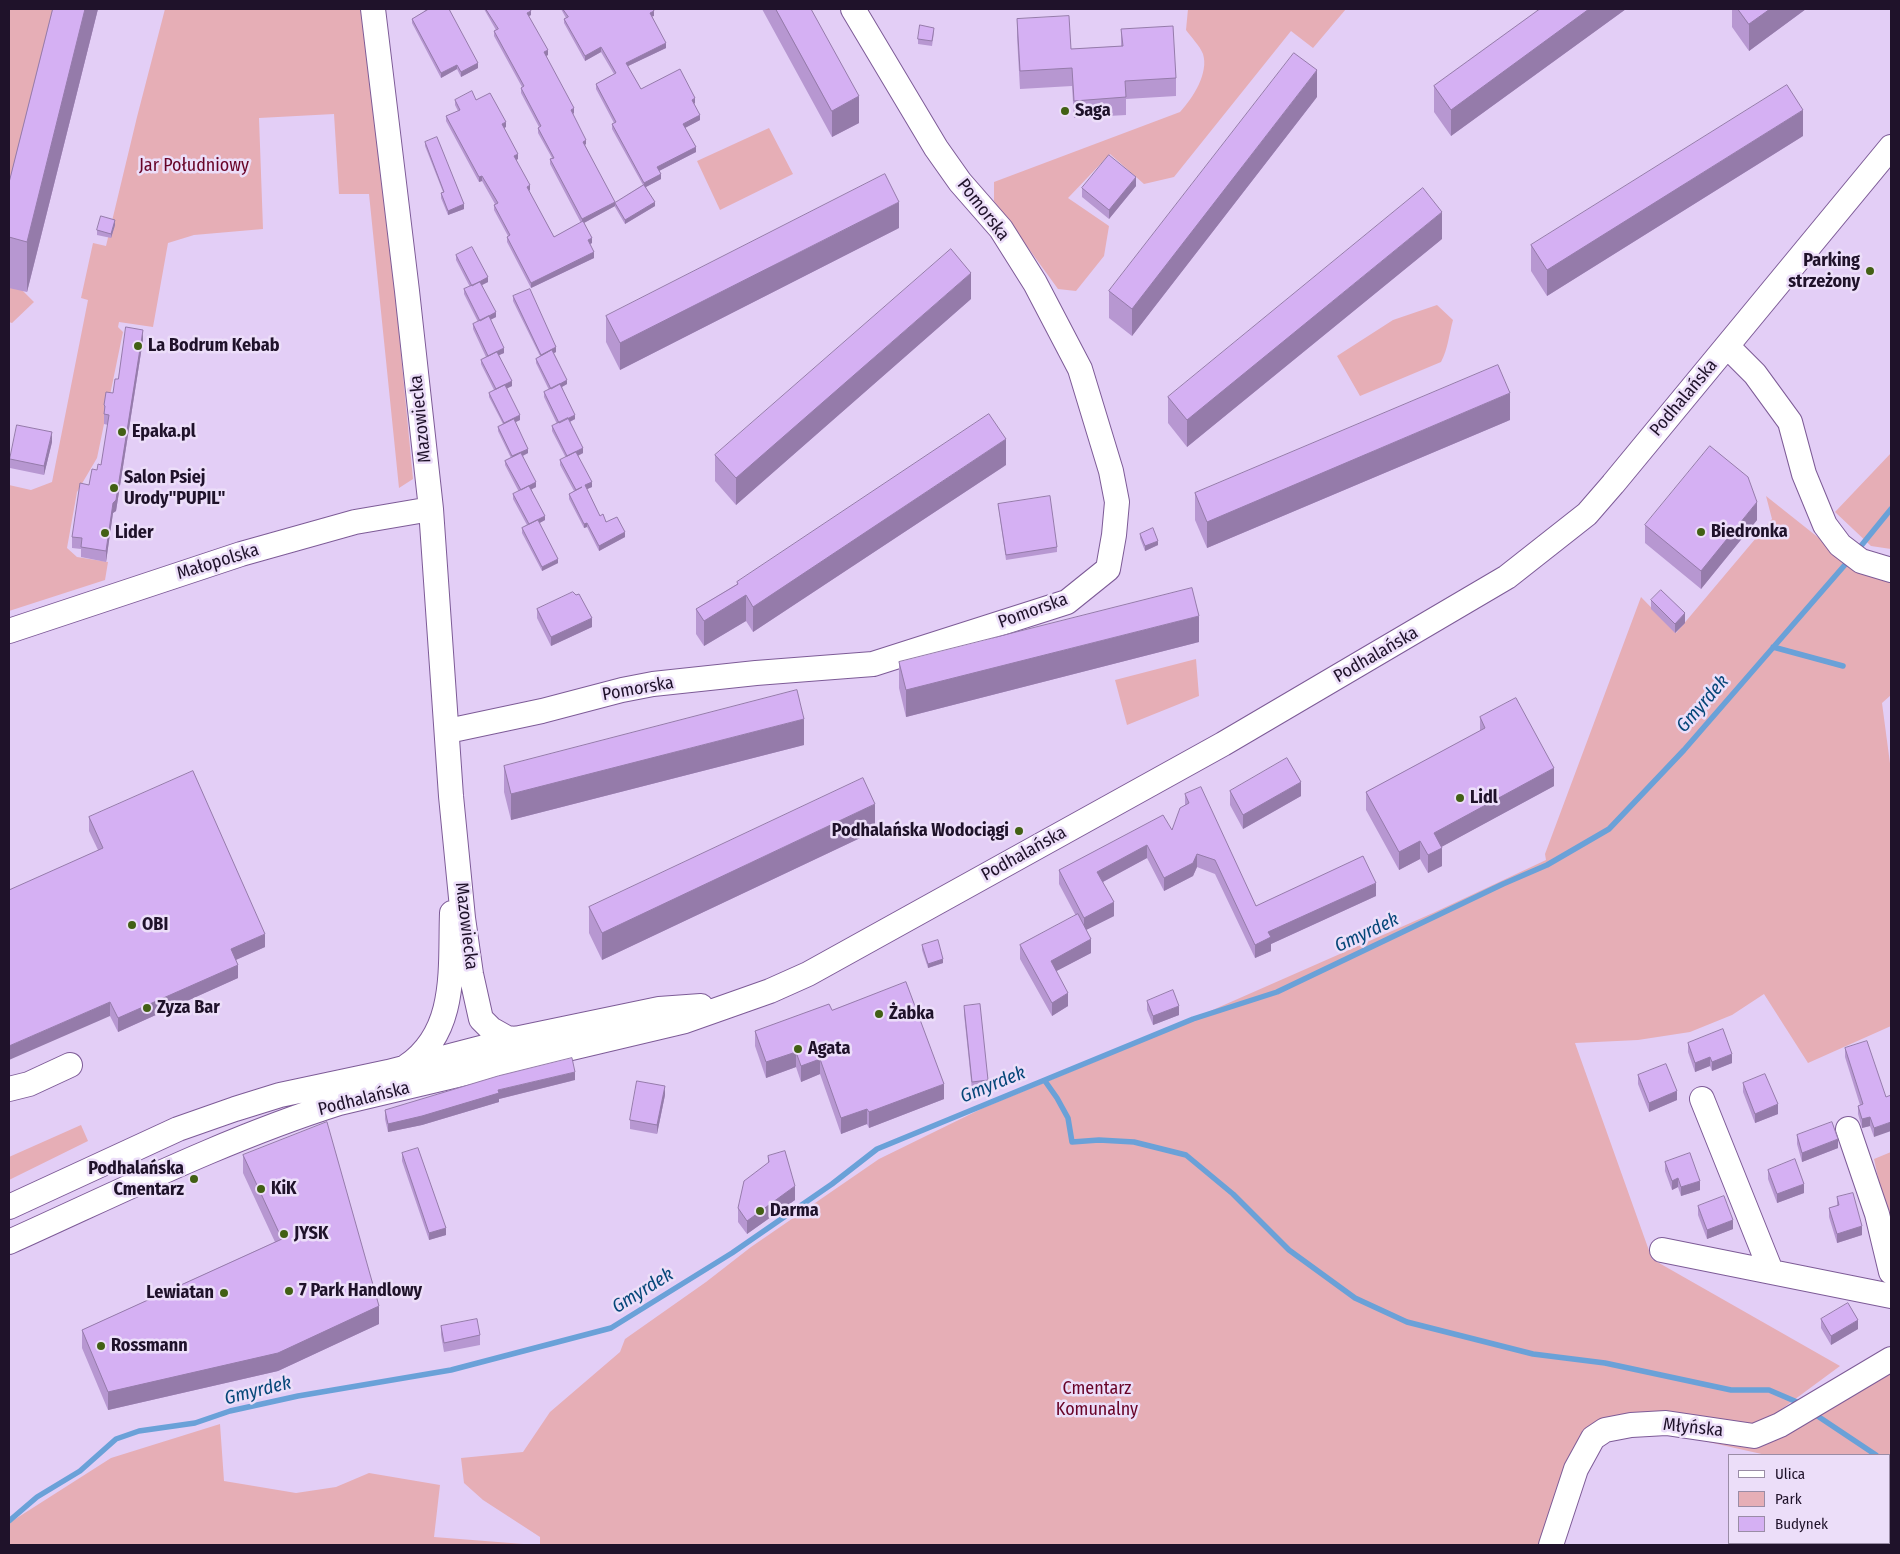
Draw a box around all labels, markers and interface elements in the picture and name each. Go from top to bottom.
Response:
place label: Saga [1075,100,1111,122]
marker: Saga [1059,105,1071,117]
park label: Jar Południowy [139,155,249,177]
street label: Pomorska [952,175,1014,245]
place label: Parking strzeżony [1788,250,1860,292]
marker: Parking strzeżony [1864,265,1876,277]
place label: La Bodrum Kebab [148,335,279,357]
marker: La Bodrum Kebab [132,340,144,352]
street label: Podhalańska [1646,355,1722,441]
street label: Mazowiecka [406,374,436,464]
place label: Epaka.pl [132,421,196,443]
marker: Epaka.pl [116,426,128,438]
place label: Salon Psiej Urody"PUPIL" [124,467,226,509]
marker: Salon Psiej Urody"PUPIL" [108,482,120,494]
place label: Biedronka [1711,521,1788,543]
place label: Lider [115,522,154,544]
marker: Biedronka [1695,526,1707,538]
marker: Lider [99,527,111,539]
street label: Małopolska [174,539,262,585]
street label: Pomorska [995,588,1071,634]
street label: Podhalańska [1330,622,1422,688]
water label: Gmyrdek [1672,671,1734,737]
street label: Pomorska [601,672,675,706]
place label: Lidl [1470,787,1498,809]
marker: Lidl [1454,792,1466,804]
place label: Podhalańska Wodociągi [832,820,1009,842]
street label: Podhalańska [978,822,1070,886]
marker: Podhalańska Wodociągi [1013,825,1025,837]
street label: Mazowiecka [450,881,482,971]
water label: Gmyrdek [1331,908,1403,958]
place label: OBI [142,914,168,936]
marker: OBI [126,919,138,931]
place label: Zyza Bar [157,997,220,1019]
marker: Zyza Bar [141,1002,153,1014]
place label: Żabka [889,1003,934,1025]
marker: Żabka [873,1008,885,1020]
place label: Agata [808,1038,850,1060]
marker: Agata [792,1043,804,1055]
water label: Gmyrdek [957,1062,1029,1108]
street label: Podhalańska [316,1077,412,1121]
place label: Podhalańska Cmentarz [88,1158,184,1200]
marker: Podhalańska Cmentarz [188,1173,200,1185]
place label: KiK [271,1178,297,1200]
marker: KiK [255,1183,267,1195]
place label: Darma [770,1200,819,1222]
marker: Darma [754,1205,766,1217]
place label: JYSK [294,1223,328,1245]
marker: JYSK [278,1228,290,1240]
water label: Gmyrdek [608,1263,678,1319]
place label: 7 Park Handlowy [299,1280,422,1302]
place label: Lewiatan [146,1282,214,1304]
marker: 7 Park Handlowy [283,1285,295,1297]
marker: Lewiatan [218,1287,230,1299]
place label: Rossmann [111,1335,188,1357]
marker: Rossmann [95,1340,107,1352]
water label: Gmyrdek [222,1372,294,1410]
park label: Cmentarz Komunalny [1056,1378,1138,1420]
street label: Młyńska [1662,1414,1724,1442]
legend [1728,1454,1890,1544]
text: Ulica [1775,1465,1805,1483]
text: Park [1775,1490,1802,1508]
text: Budynek [1775,1515,1828,1533]

